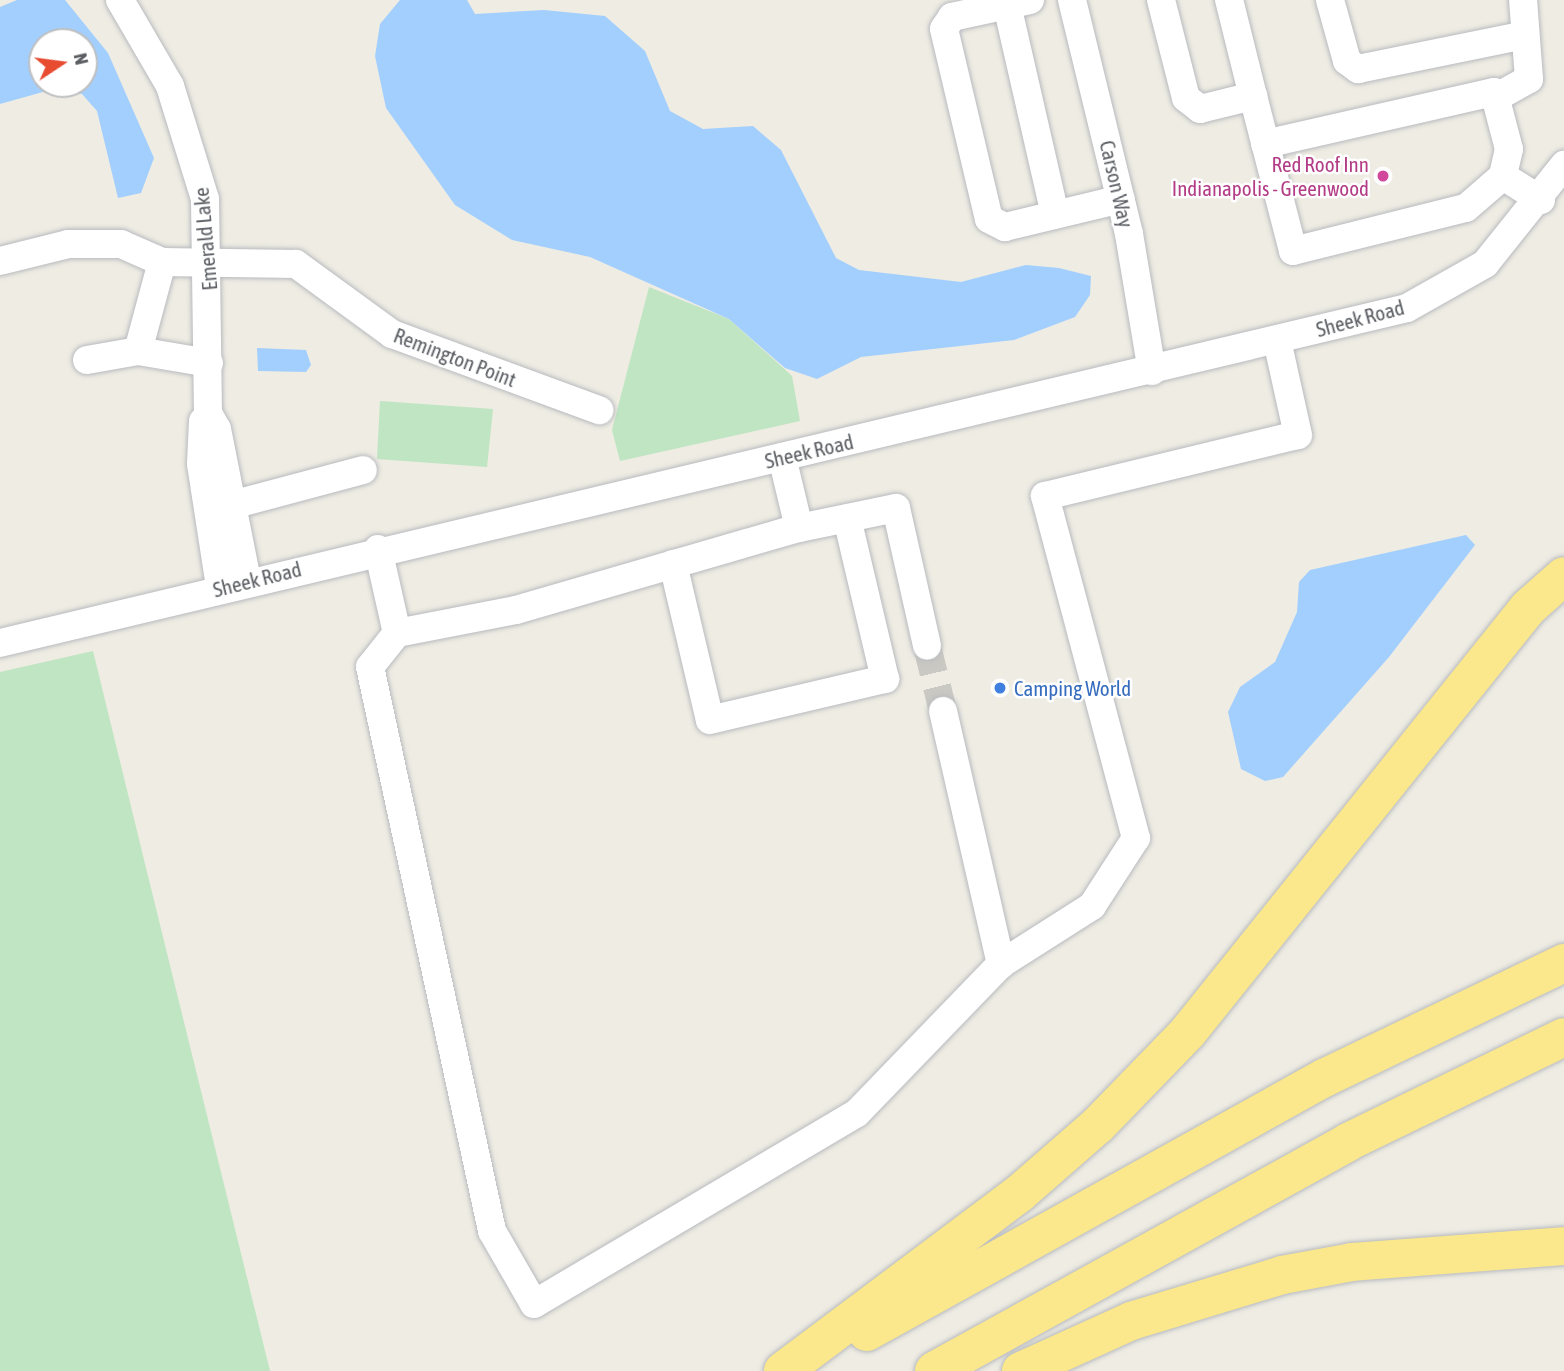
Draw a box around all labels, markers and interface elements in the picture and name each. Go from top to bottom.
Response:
north arrow [28,28,98,98]
text: N [70,51,93,67]
street label: Carson Way [1095,138,1139,230]
place label: Red Roof Inn Indianapolis - Greenwood [1172,151,1369,201]
marker: Red Roof Inn Indianapolis - Greenwood [1375,168,1391,184]
street label: Emerald Lake [188,186,222,292]
street label: Sheek Road [1313,294,1407,342]
street label: Remington Point [390,322,520,392]
street label: Sheek Road [762,429,856,473]
street label: Sheek Road [210,556,304,602]
place label: Camping World [1014,675,1131,701]
marker: Camping World [992,680,1008,696]

